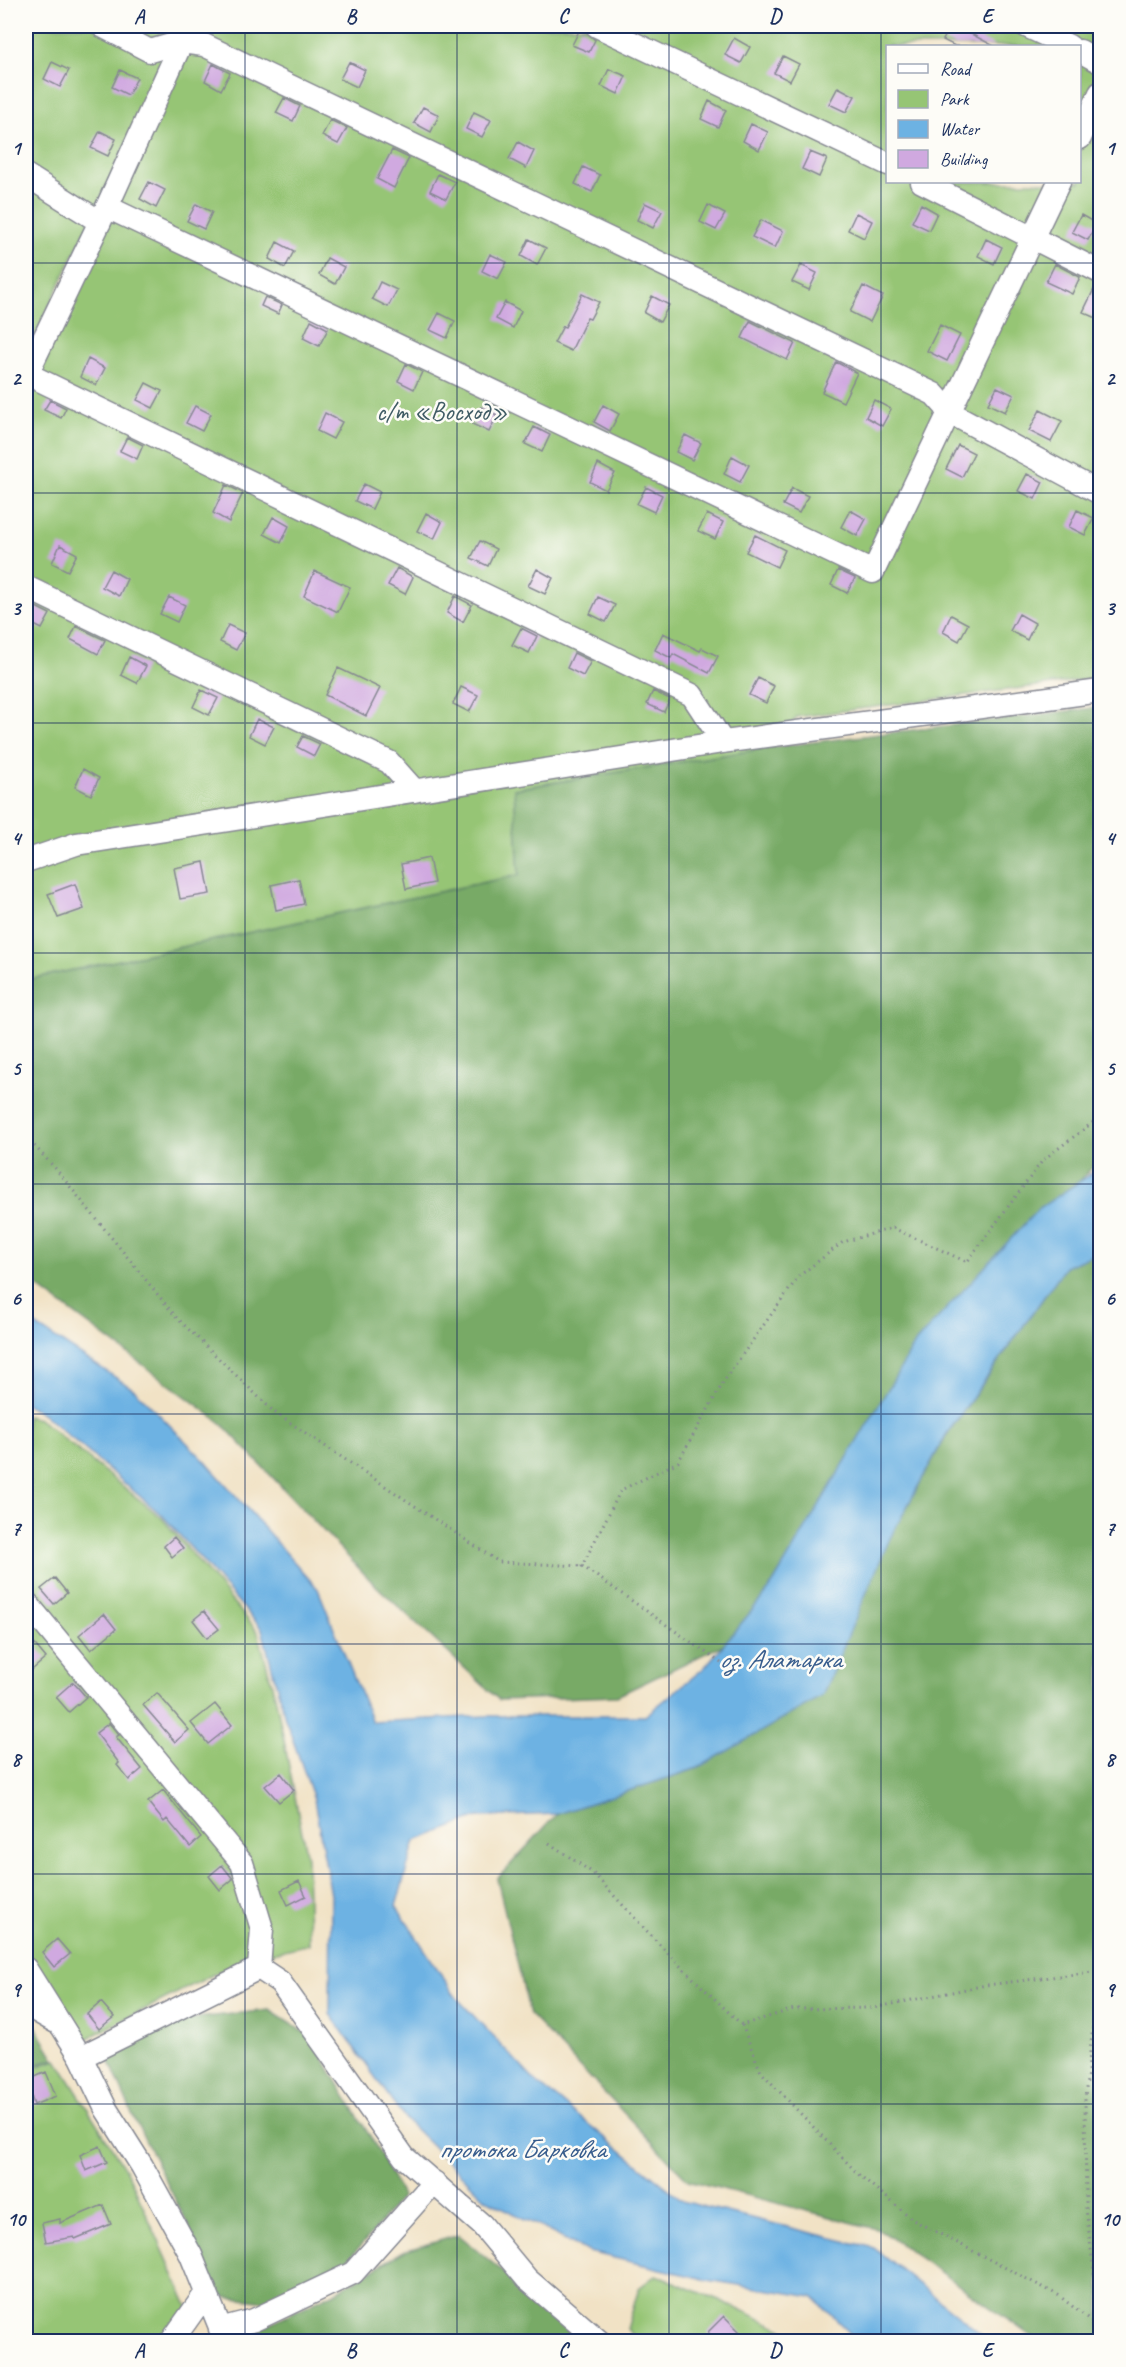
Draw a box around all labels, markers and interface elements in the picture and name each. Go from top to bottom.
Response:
text: A [134,4,146,29]
text: B [346,4,358,29]
text: C [558,4,570,29]
text: D [769,4,783,29]
text: E [982,4,996,29]
legend [886,45,1081,183]
text: Road [940,58,973,80]
text: Park [940,88,970,110]
text: Water [940,118,981,140]
text: 1 [12,136,23,161]
text: 1 [1106,136,1117,161]
text: Building [940,148,989,170]
text: 2 [12,366,23,391]
text: 2 [1106,366,1117,391]
park label: с/т «Восход» [376,395,508,428]
text: 3 [12,596,23,621]
text: 3 [1106,596,1117,621]
text: 4 [12,826,24,851]
text: 4 [1106,826,1118,851]
text: 5 [12,1056,23,1081]
text: 5 [1106,1056,1117,1081]
text: 6 [11,1286,22,1311]
text: 6 [1105,1286,1116,1311]
text: 7 [12,1516,23,1541]
text: 7 [1106,1516,1117,1541]
water label: оз. Алатарка [719,1642,844,1677]
text: 8 [12,1747,24,1772]
text: 8 [1106,1747,1118,1772]
text: 9 [12,1977,23,2002]
text: 9 [1106,1977,1117,2002]
water label: протока Барковка [439,2132,608,2166]
text: 10 [7,2207,27,2232]
text: 10 [1101,2207,1121,2232]
text: A [134,2338,146,2363]
text: B [346,2338,358,2363]
text: C [558,2338,570,2363]
text: D [769,2338,783,2363]
text: E [982,2338,996,2363]

